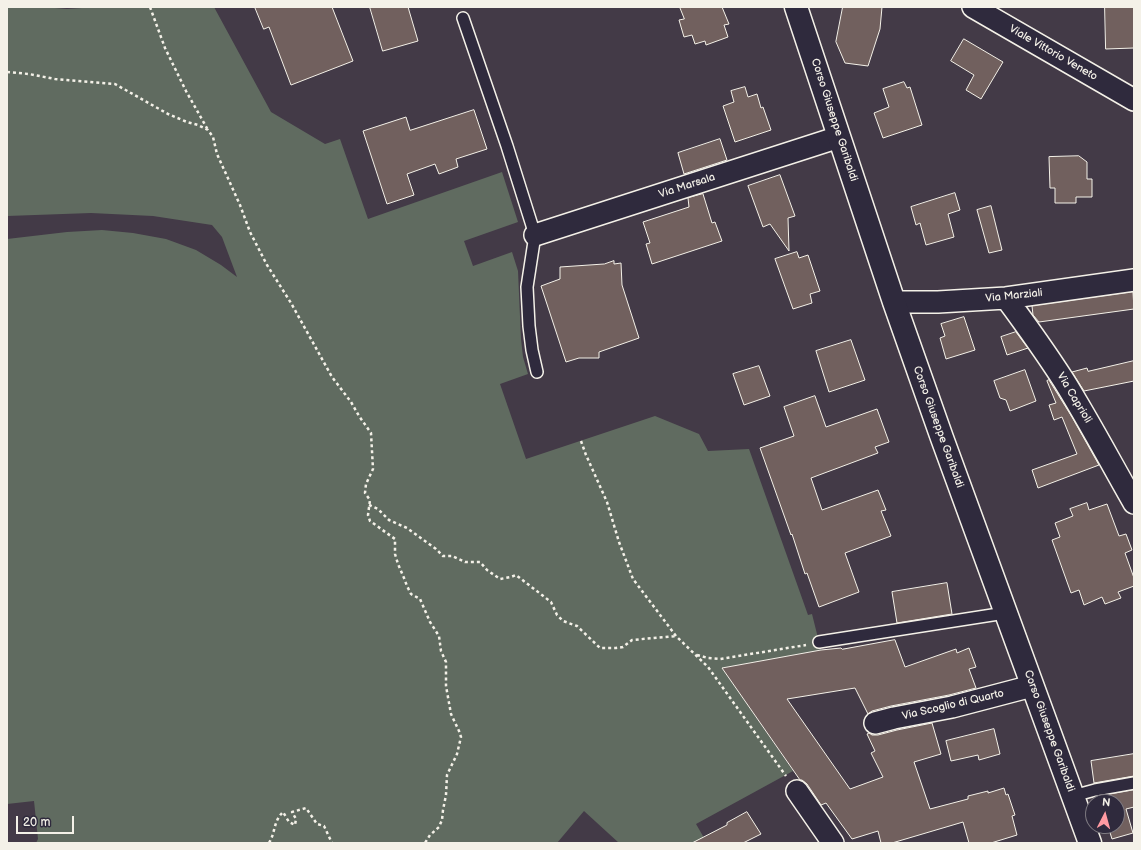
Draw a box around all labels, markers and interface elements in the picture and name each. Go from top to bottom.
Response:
street label: Viale Vittorio Veneto [1007,22,1099,84]
street label: Corso Giuseppe Garibaldi [808,57,860,183]
street label: Via Marsala [657,171,717,201]
street label: Via Marziali [985,286,1043,306]
street label: Corso Giuseppe Garibaldi [910,364,966,490]
street label: Via Caprioli [1054,370,1094,426]
street label: Corso Giuseppe Garibaldi [1021,668,1077,794]
street label: Via Scoglio di Quarto [901,687,1005,723]
north arrow [1085,794,1125,834]
text: N [1101,796,1111,809]
scale bar [18,808,76,834]
text: 20 m [23,815,50,830]

